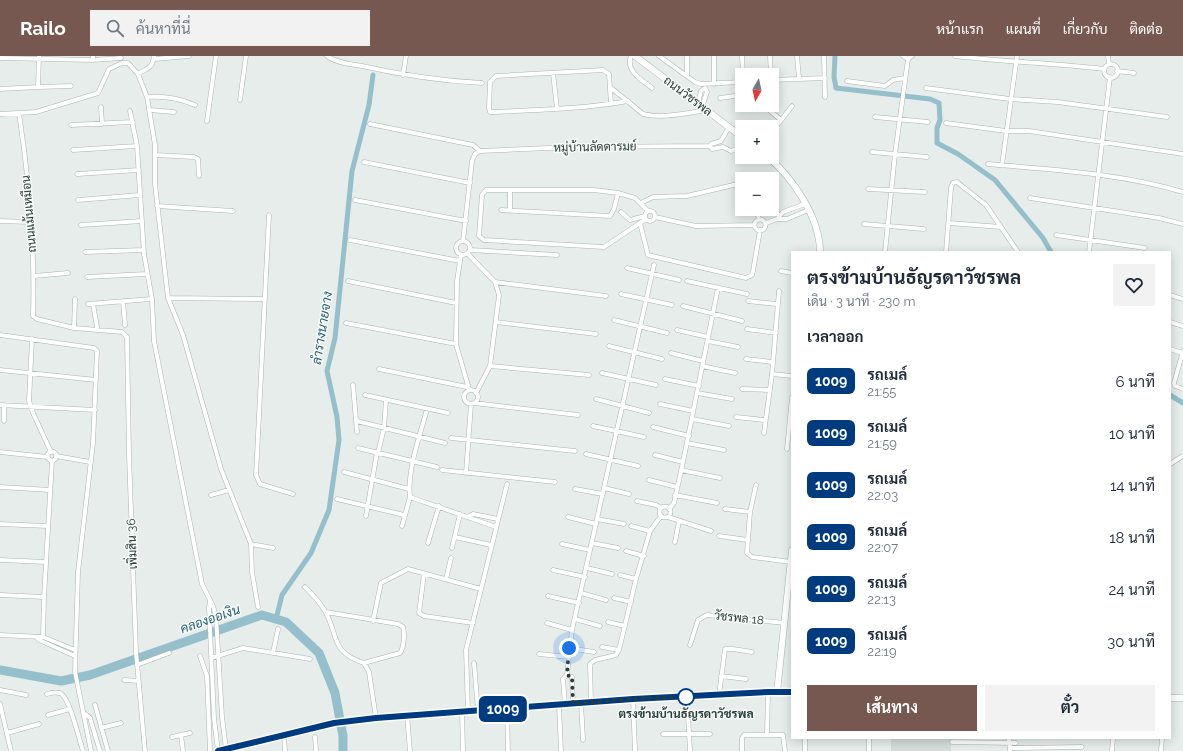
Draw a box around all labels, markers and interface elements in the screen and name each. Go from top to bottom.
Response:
search box [90,10,370,46]
text: Railo [20,17,66,39]
icon: search [104,17,126,39]
text: ค้นหาที่นี่ [136,20,191,38]
text: หน้าแรก [936,21,984,37]
text: แผนที่ [1006,21,1041,37]
text: เกี่ยวกับ [1063,21,1107,37]
text: ติดต่อ [1129,21,1163,37]
north arrow [735,68,779,112]
map controls [735,68,779,216]
street label: ถนนวัชรพล [661,73,715,119]
button: + [735,120,779,164]
street label: หมู่บ้านลัดดารมย์ [553,138,637,156]
button: − [735,172,779,216]
street label: ถนนแม้นเหมือน [19,174,39,253]
button: heart [1113,264,1155,306]
text: ตรงข้ามบ้านธัญรดาวัชรพล [807,266,1021,288]
water label: ลำรางนายจาง [309,290,335,366]
text: เดิน · 3 นาที · 230 m [807,294,916,309]
text: เวลาออก [807,328,864,346]
text: รถเมล์ [867,366,907,384]
text: 1009 [815,373,847,389]
text: 6 นาที [1115,373,1155,391]
text: 21:55 [867,384,896,399]
text: รถเมล์ [867,418,907,436]
text: 1009 [815,425,847,441]
text: 10 นาที [1109,425,1155,443]
text: 21:59 [867,436,897,451]
text: รถเมล์ [867,470,907,488]
text: 1009 [815,477,847,493]
text: 14 นาที [1110,477,1155,495]
text: 22:03 [867,488,898,503]
street label: เพิ่มสิน 36 [121,518,140,570]
text: รถเมล์ [867,522,907,540]
text: 1009 [815,529,847,545]
text: 18 นาที [1109,529,1155,547]
text: 22:07 [867,540,898,555]
text: รถเมล์ [867,574,907,592]
text: 1009 [815,581,847,597]
text: 24 นาที [1108,581,1155,599]
text: 22:13 [867,592,896,607]
water label: คลองออเงิน [178,601,243,636]
street label: วัชรพล 18 [713,608,765,628]
text: รถเมล์ [867,626,907,644]
text: 1009 [815,633,847,649]
text: 30 นาที [1107,633,1155,651]
your location [559,638,579,658]
text: 22:19 [867,644,897,659]
button: เส้นทาง [807,685,977,731]
button: ตั๋ว [985,685,1155,731]
marker: ตรงข้ามบ้านธัญรดาวัชรพล [677,688,695,706]
line badge: 1009 [475,696,531,722]
text: 1009 [487,701,519,717]
place label: ตรงข้ามบ้านธัญรดาวัชรพล [618,706,754,721]

